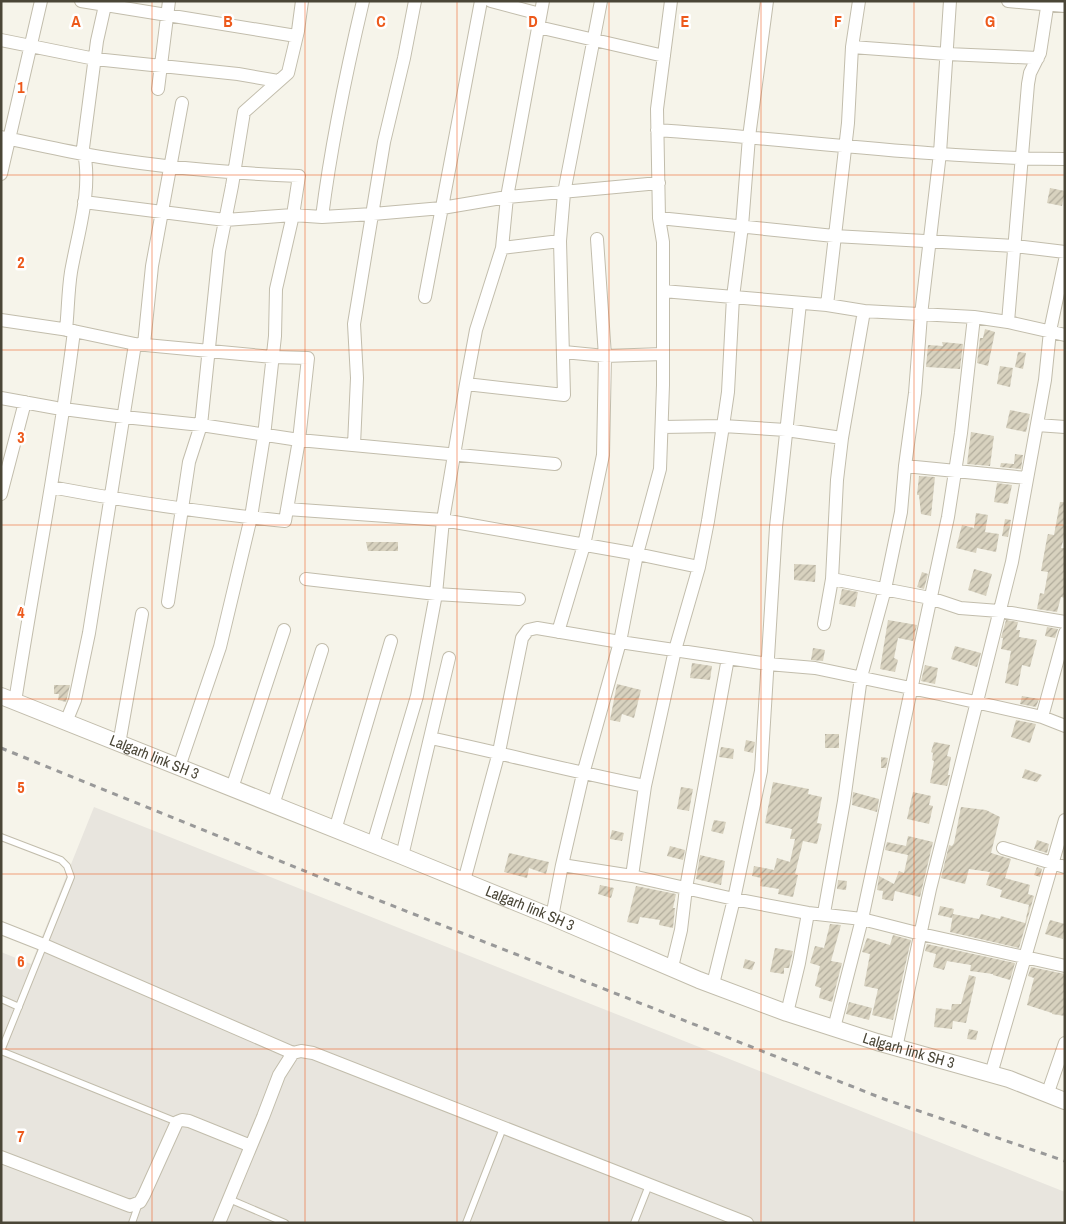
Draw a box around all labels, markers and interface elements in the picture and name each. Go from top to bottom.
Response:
text: A [71,10,81,32]
text: B [223,10,233,32]
text: C [376,10,386,32]
text: D [528,10,538,32]
text: E [681,10,690,32]
text: F [834,10,842,32]
text: G [985,10,995,32]
text: 1 [17,76,25,98]
text: 2 [17,251,25,273]
text: 3 [17,426,25,448]
text: 4 [17,601,25,623]
street label: Lalgarh link SH 3 [107,729,202,784]
text: 5 [17,776,25,798]
street label: Lalgarh link SH 3 [483,880,578,936]
text: 6 [17,950,25,972]
street label: Lalgarh link SH 3 [860,1027,957,1073]
text: 7 [17,1125,25,1147]

